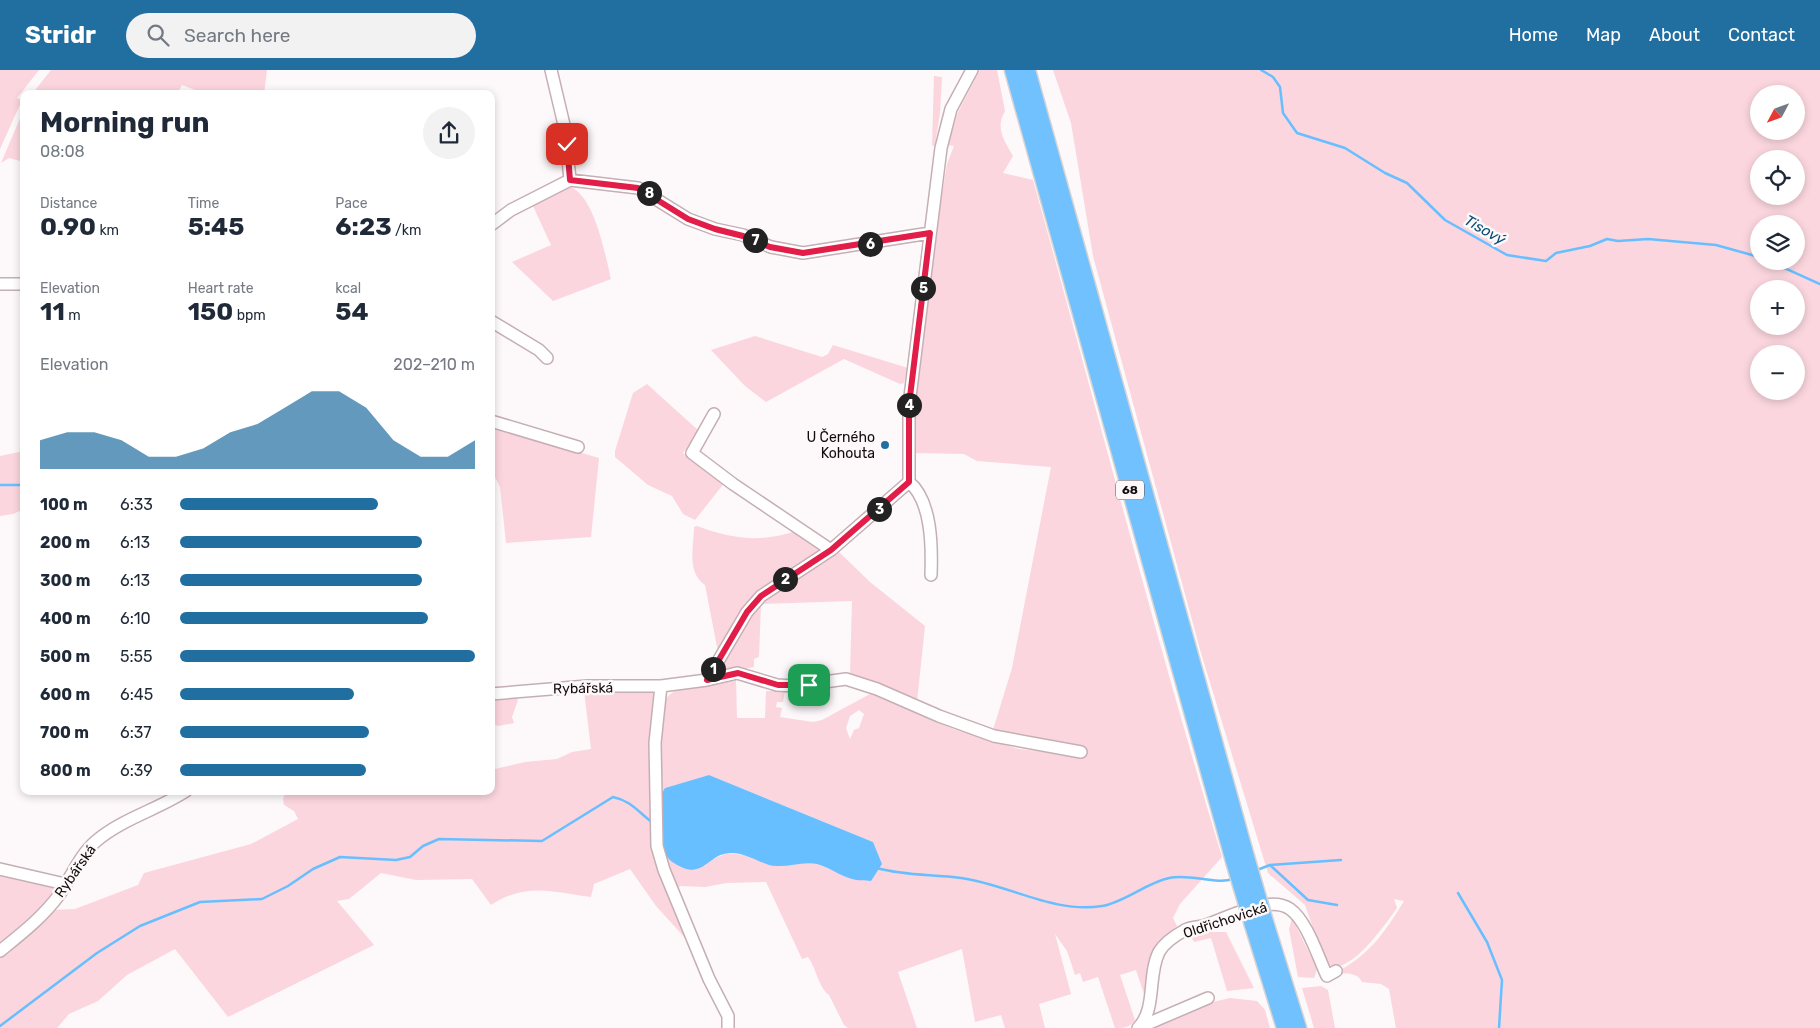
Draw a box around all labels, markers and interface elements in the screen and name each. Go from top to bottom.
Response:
search box [126,13,476,58]
text: Stridr [25,21,96,49]
icon: search [144,21,172,49]
text: Search here [184,24,291,47]
text: Home [1509,24,1558,46]
text: Map [1586,24,1621,46]
text: About [1649,24,1700,46]
text: Contact [1728,24,1795,46]
north arrow [1750,85,1805,140]
map controls [1750,85,1805,400]
text: Morning run [40,106,209,139]
button: share [423,107,475,159]
pin [546,123,588,165]
icon: check [553,130,581,158]
text: 08:08 [40,142,85,161]
button: locate [1750,150,1805,205]
pin: 8 [636,180,662,206]
text: 8 [645,185,654,202]
text: Distance [40,195,97,212]
text: Time [188,195,219,212]
text: Pace [335,195,367,212]
water label: Tisový [1461,211,1509,249]
text: 0.90 [40,212,96,241]
text: 5:45 [188,212,244,241]
text: 6:23 [335,212,392,241]
button: layers [1750,215,1805,270]
text: km [96,222,119,239]
text: /km [392,222,422,239]
pin: 7 [742,228,768,252]
text: 7 [751,232,760,249]
pin: 6 [858,232,882,256]
text: 6 [866,236,875,253]
pin: 5 [910,276,936,300]
text: Elevation [40,280,100,297]
text: Heart rate [188,280,254,297]
text: kcal [335,280,361,297]
text: 5 [919,280,928,297]
button: + [1750,280,1805,335]
text: 11 [40,297,65,326]
text: 150 [188,297,233,326]
text: 54 [335,297,369,326]
text: m [65,307,81,324]
text: bpm [233,307,266,324]
button: − [1750,345,1805,400]
text: Elevation [40,355,109,374]
text: 202–210 m [393,355,475,374]
pin: 4 [896,392,922,418]
text: 4 [905,397,914,414]
place label: U Černého Kohouta [806,428,875,462]
marker: U Černého Kohouta [879,439,891,451]
road number: 68 [1116,480,1144,500]
text: 100 m [40,495,88,514]
text: 6:33 [120,495,153,514]
pin: 3 [866,496,892,522]
text: 3 [875,501,884,518]
text: 200 m [40,533,90,552]
text: 6:13 [120,533,150,552]
pin: 2 [772,566,798,592]
text: 300 m [40,571,90,590]
text: 6:13 [120,571,150,590]
text: 2 [781,571,790,588]
text: 400 m [40,609,91,628]
text: 6:10 [120,609,151,628]
text: 500 m [40,647,90,666]
text: 5:55 [120,647,153,666]
pin: 1 [700,656,726,682]
text: 1 [710,661,717,678]
pin [788,664,830,706]
icon: arrive [795,671,823,699]
street label: Rybářská [553,679,613,698]
text: 600 m [40,685,90,704]
text: 6:45 [120,685,153,704]
text: 700 m [40,723,89,742]
text: 6:37 [120,723,152,742]
text: 800 m [40,761,91,780]
text: 6:39 [120,761,153,780]
street label: Rybářská [51,842,100,901]
street label: Oldřichovická [1181,899,1269,942]

